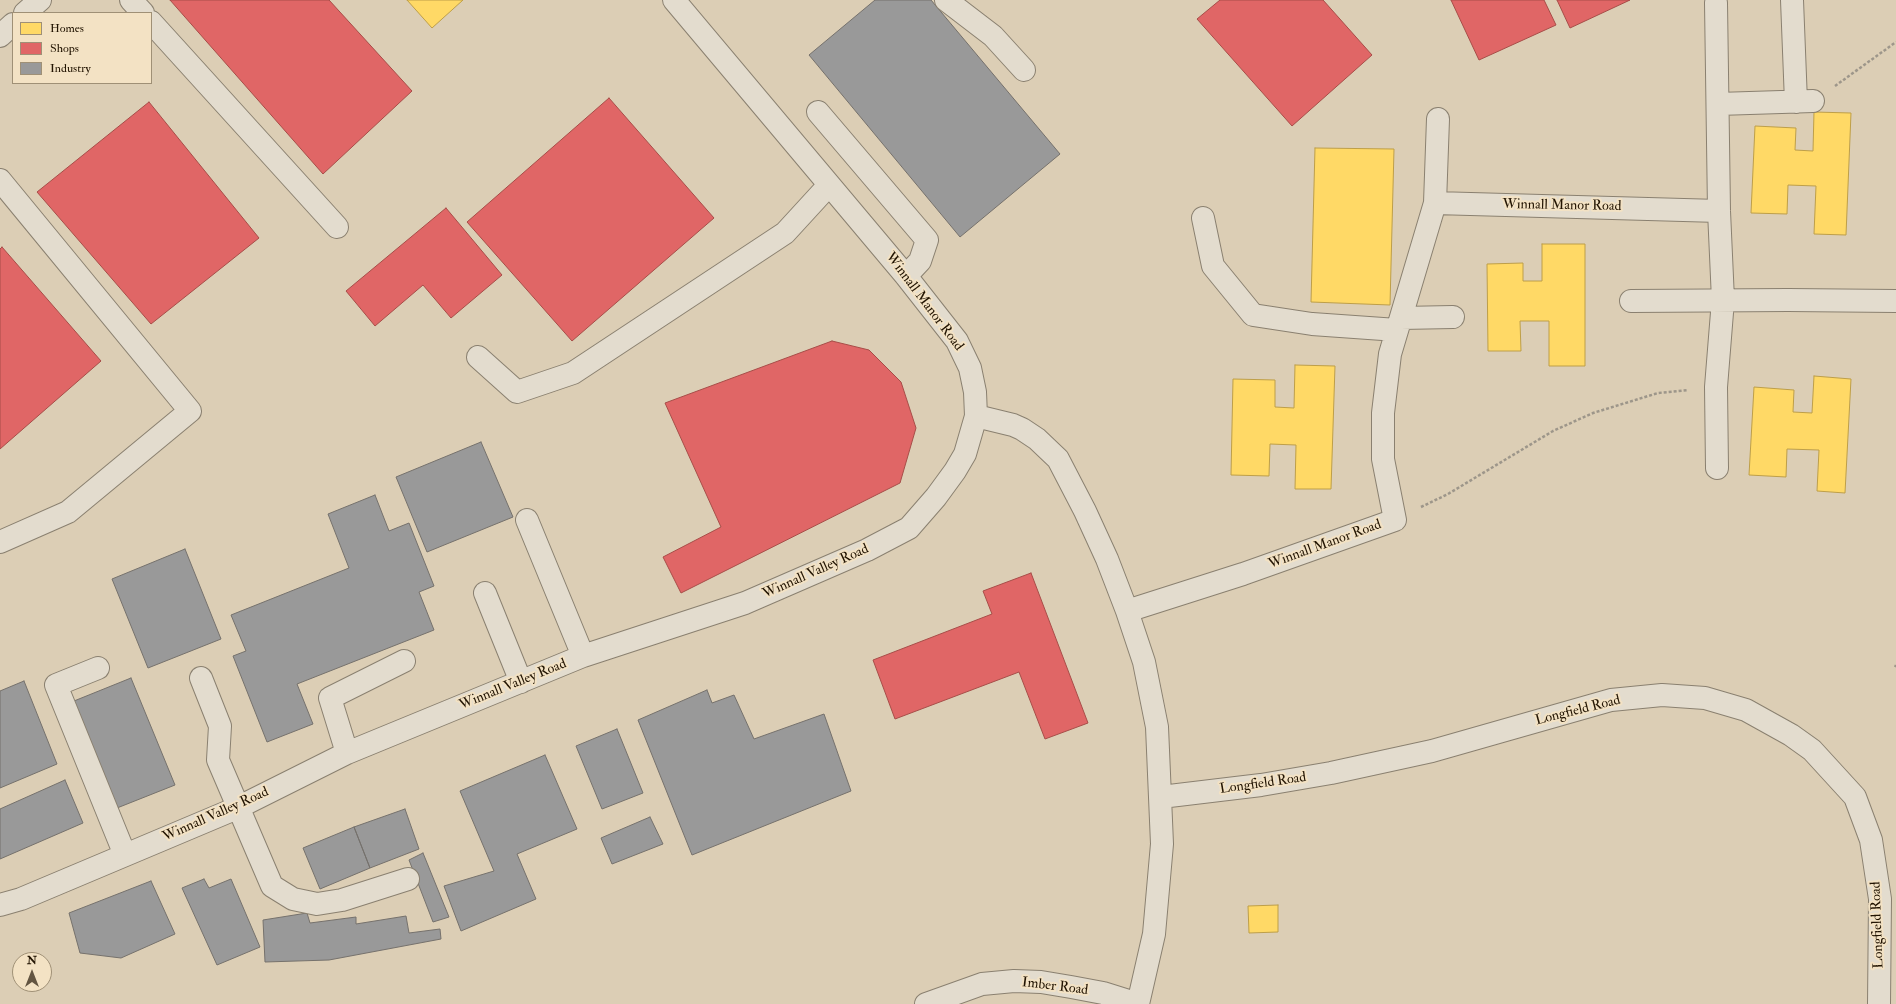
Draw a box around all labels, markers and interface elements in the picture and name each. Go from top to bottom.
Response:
legend [12,12,152,84]
text: Homes [50,21,84,36]
text: Shops [50,41,79,56]
text: Industry [50,61,91,76]
street label: Winnall Manor Road [1502,197,1622,215]
street label: Winnall Manor Road [882,249,966,355]
street label: Winnall Manor Road [1266,517,1384,573]
street label: Winnall Valley Road [760,541,872,603]
street label: Winnall Valley Road [457,656,569,714]
street label: Longfield Road [1534,692,1622,730]
street label: Longfield Road [1219,770,1307,798]
street label: Winnall Valley Road [160,784,272,846]
street label: Longfield Road [1868,881,1888,969]
north arrow [12,952,52,992]
text: N [27,954,37,967]
street label: Imber Road [1021,975,1089,999]

